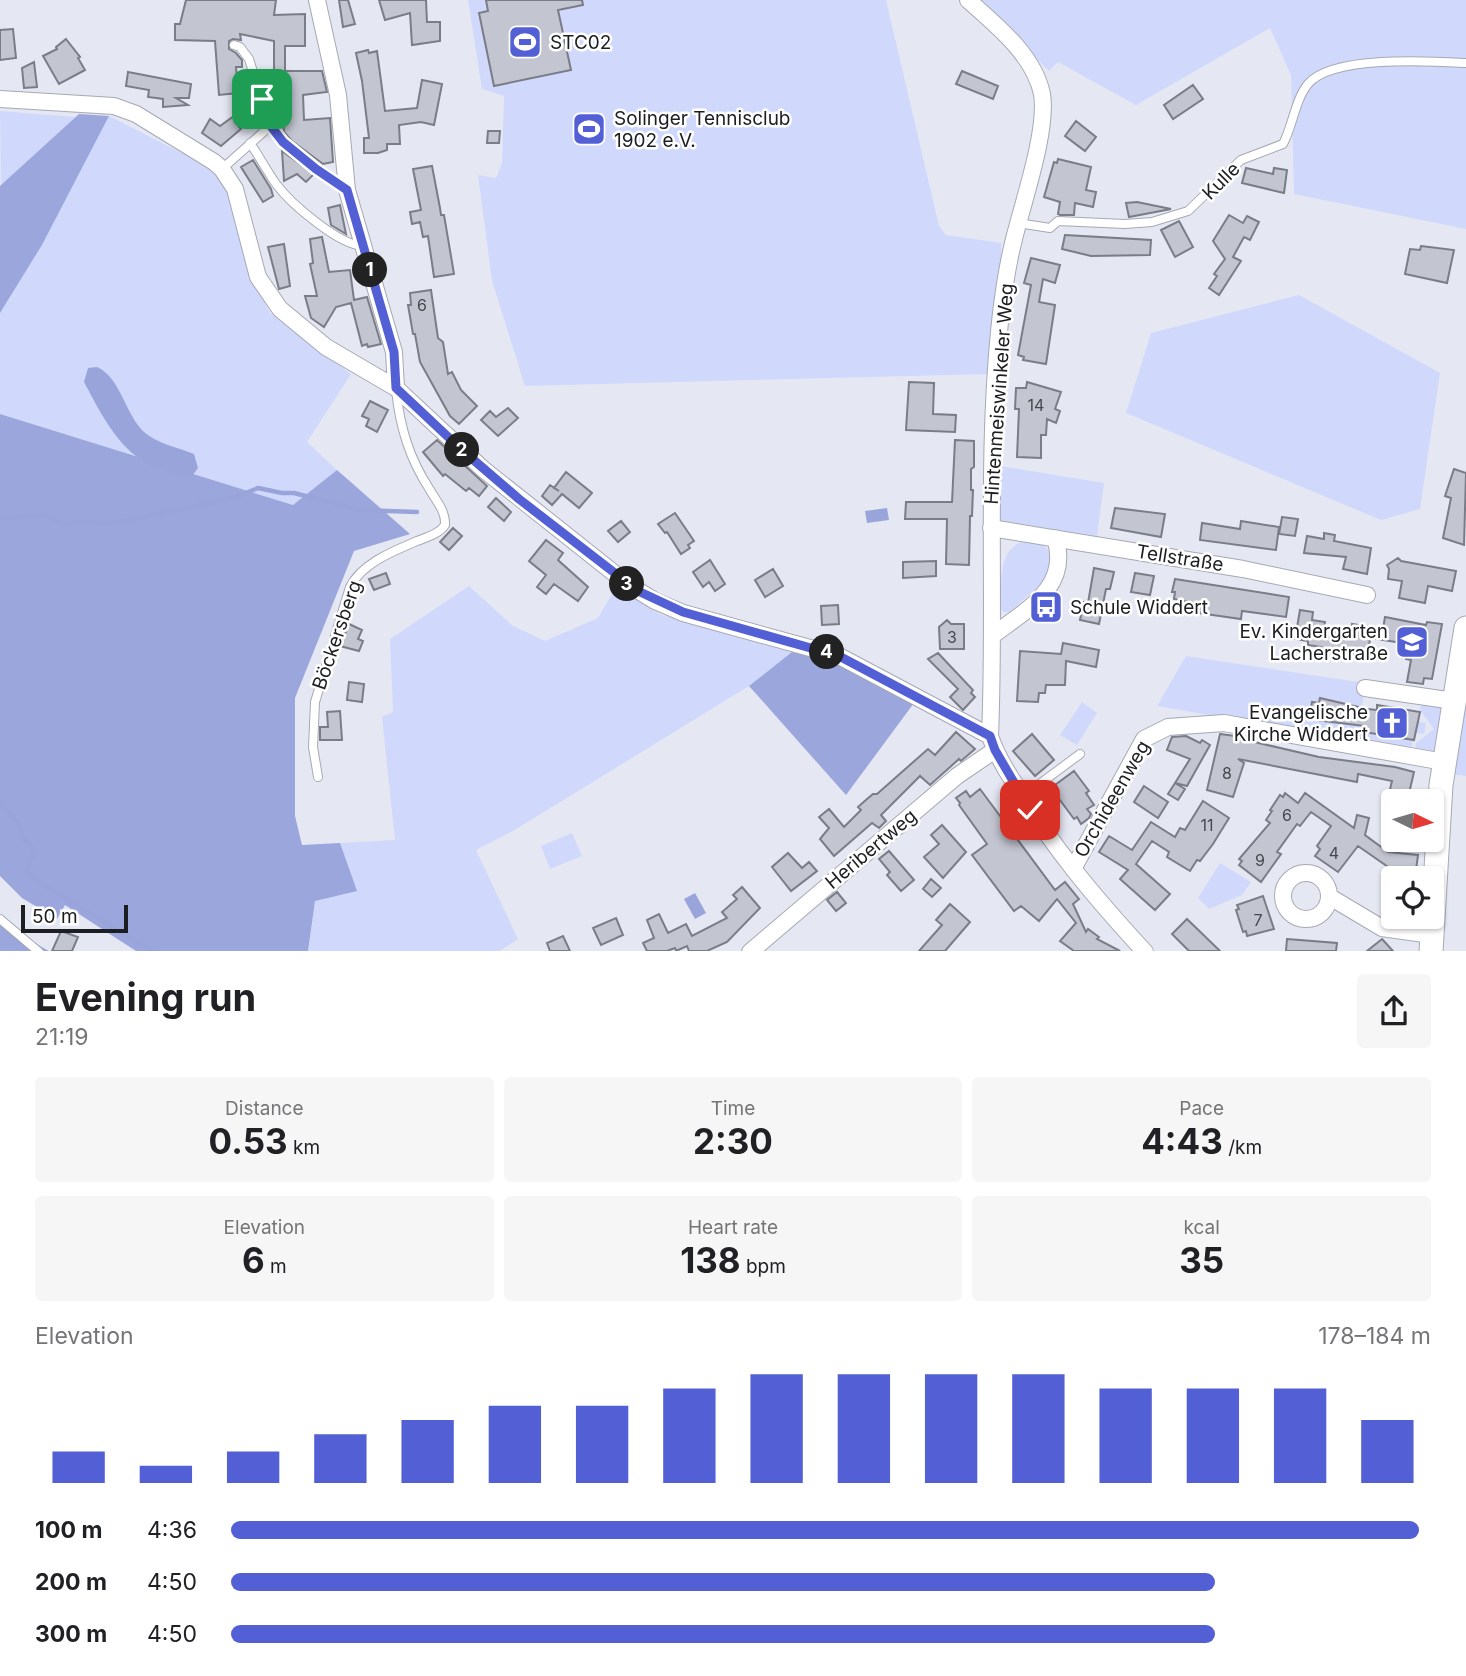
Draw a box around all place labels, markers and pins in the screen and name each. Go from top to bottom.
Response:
sports icon: STC02 [506,23,544,61]
place label: STC02 [550,31,611,54]
pin [232,69,292,129]
place label: Solinger Tennisclub 1902 e.V. [614,107,791,152]
sports icon: Solinger Tennisclub 1902 e.V. [570,110,608,148]
pin: 1 [352,252,388,288]
pin: 2 [444,433,480,468]
pin: 3 [610,566,644,602]
bus stop icon: Schule Widdert [1027,588,1065,626]
place label: Schule Widdert [1070,596,1208,619]
place label: Ev. Kindergarten Lacherstraße [1239,620,1388,665]
school or university icon: Ev. Kindergarten Lacherstraße [1393,623,1431,661]
pin: 4 [810,634,844,670]
place label: Evangelische Kirche Widdert [1234,701,1368,746]
church icon: Evangelische Kirche Widdert [1373,704,1411,742]
pin [1000,780,1060,840]

